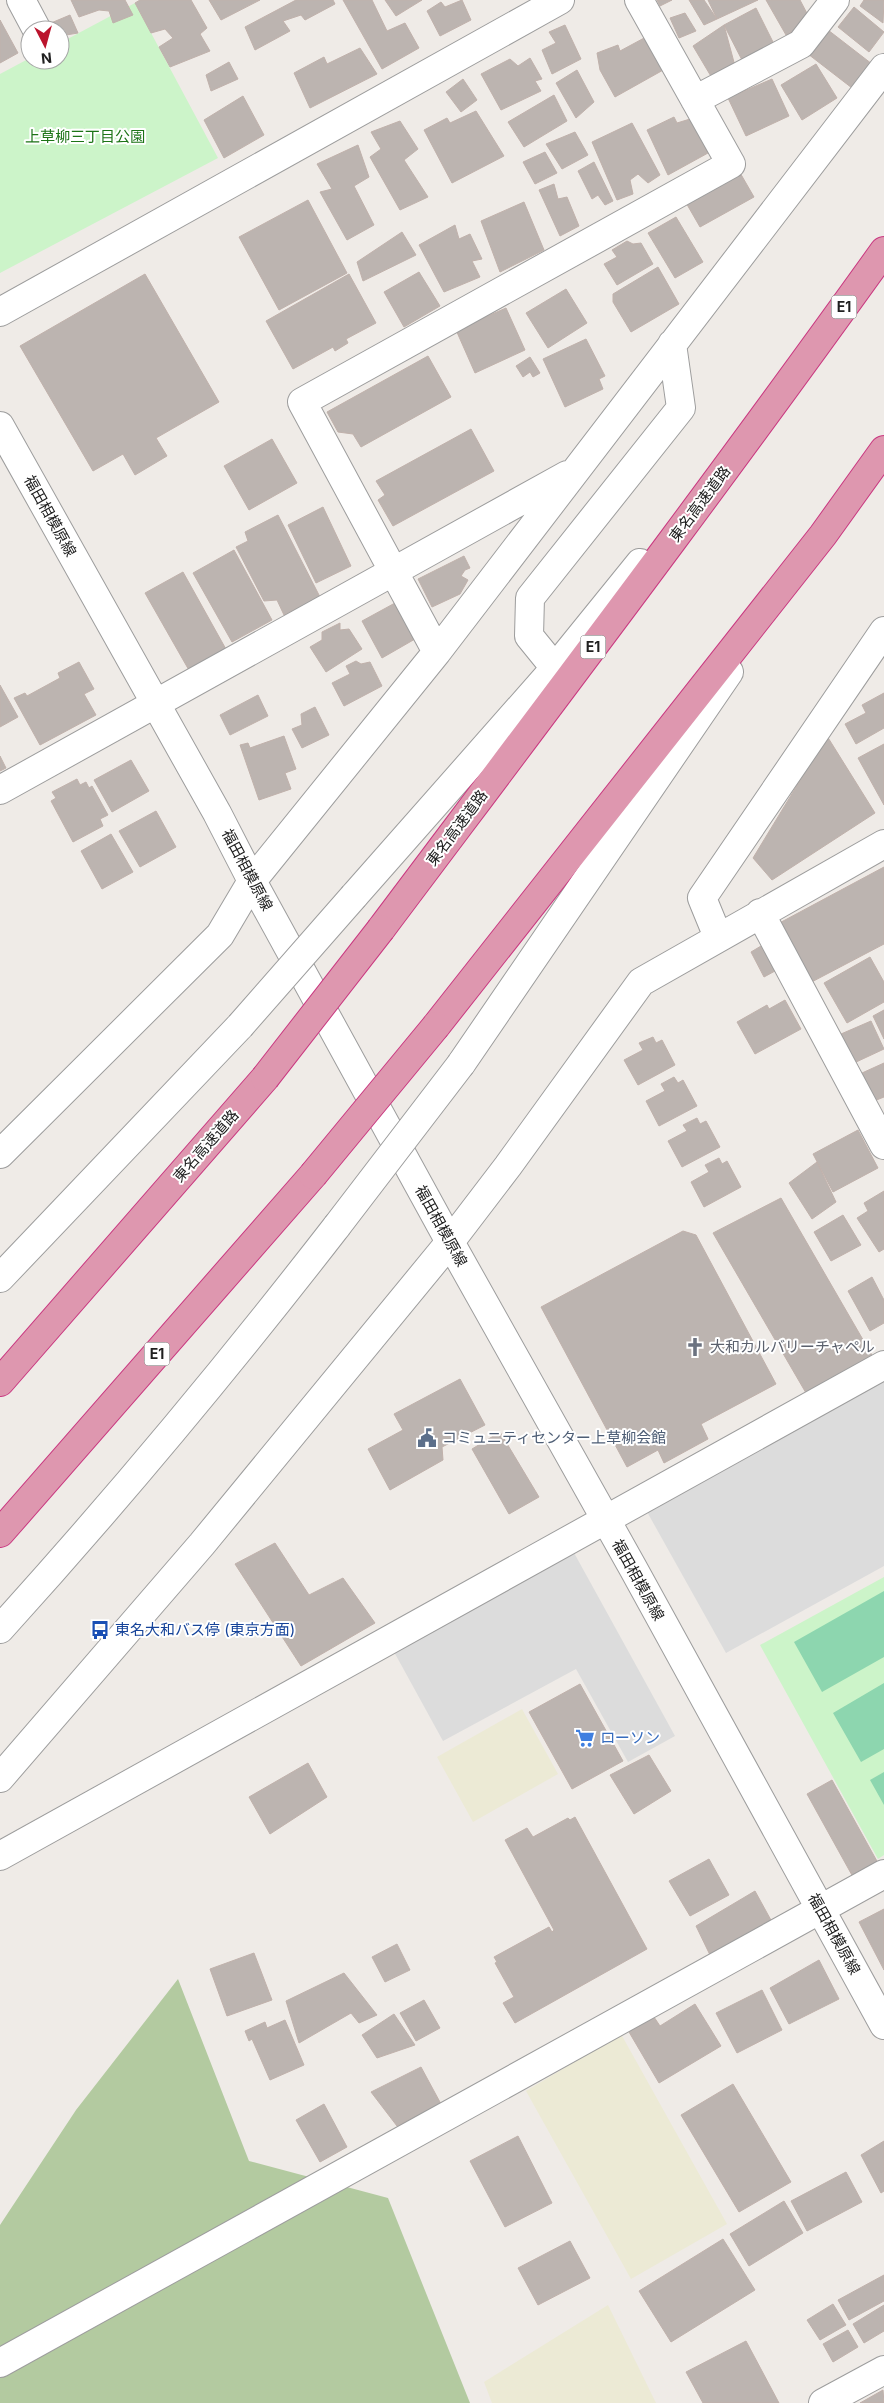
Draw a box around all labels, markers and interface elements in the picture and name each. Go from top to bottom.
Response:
north arrow [20,20,70,70]
text: N [40,49,53,67]
park label: 上草柳三丁目公園 [25,127,145,146]
road number: E1 [832,296,856,318]
street label: 東名高速道路 [665,462,734,545]
street label: 福田相模原線 [20,472,81,560]
road number: E1 [580,636,606,659]
street label: 東名高速道路 [422,786,491,869]
street label: 福田相模原線 [218,826,277,914]
street label: 東名高速道路 [169,1105,242,1186]
street label: 福田相模原線 [411,1182,472,1270]
church icon: 大和カルバリーチャペル [684,1336,706,1358]
place label: 大和カルバリーチャペル [710,1337,875,1356]
road number: E1 [144,1342,170,1366]
public building icon: コミュニティセンター上草柳会館 [416,1427,438,1449]
place label: コミュニティセンター上草柳会館 [442,1428,666,1447]
street label: 福田相模原線 [608,1536,669,1624]
bus stop icon: 東名大和バス停 (東京方面) [89,1619,111,1641]
place label: 東名大和バス停 (東京方面) [115,1620,295,1639]
supermarket icon: ローソン [574,1727,596,1749]
place label: ローソン [600,1728,660,1747]
street label: 福田相模原線 [804,1890,865,1978]

